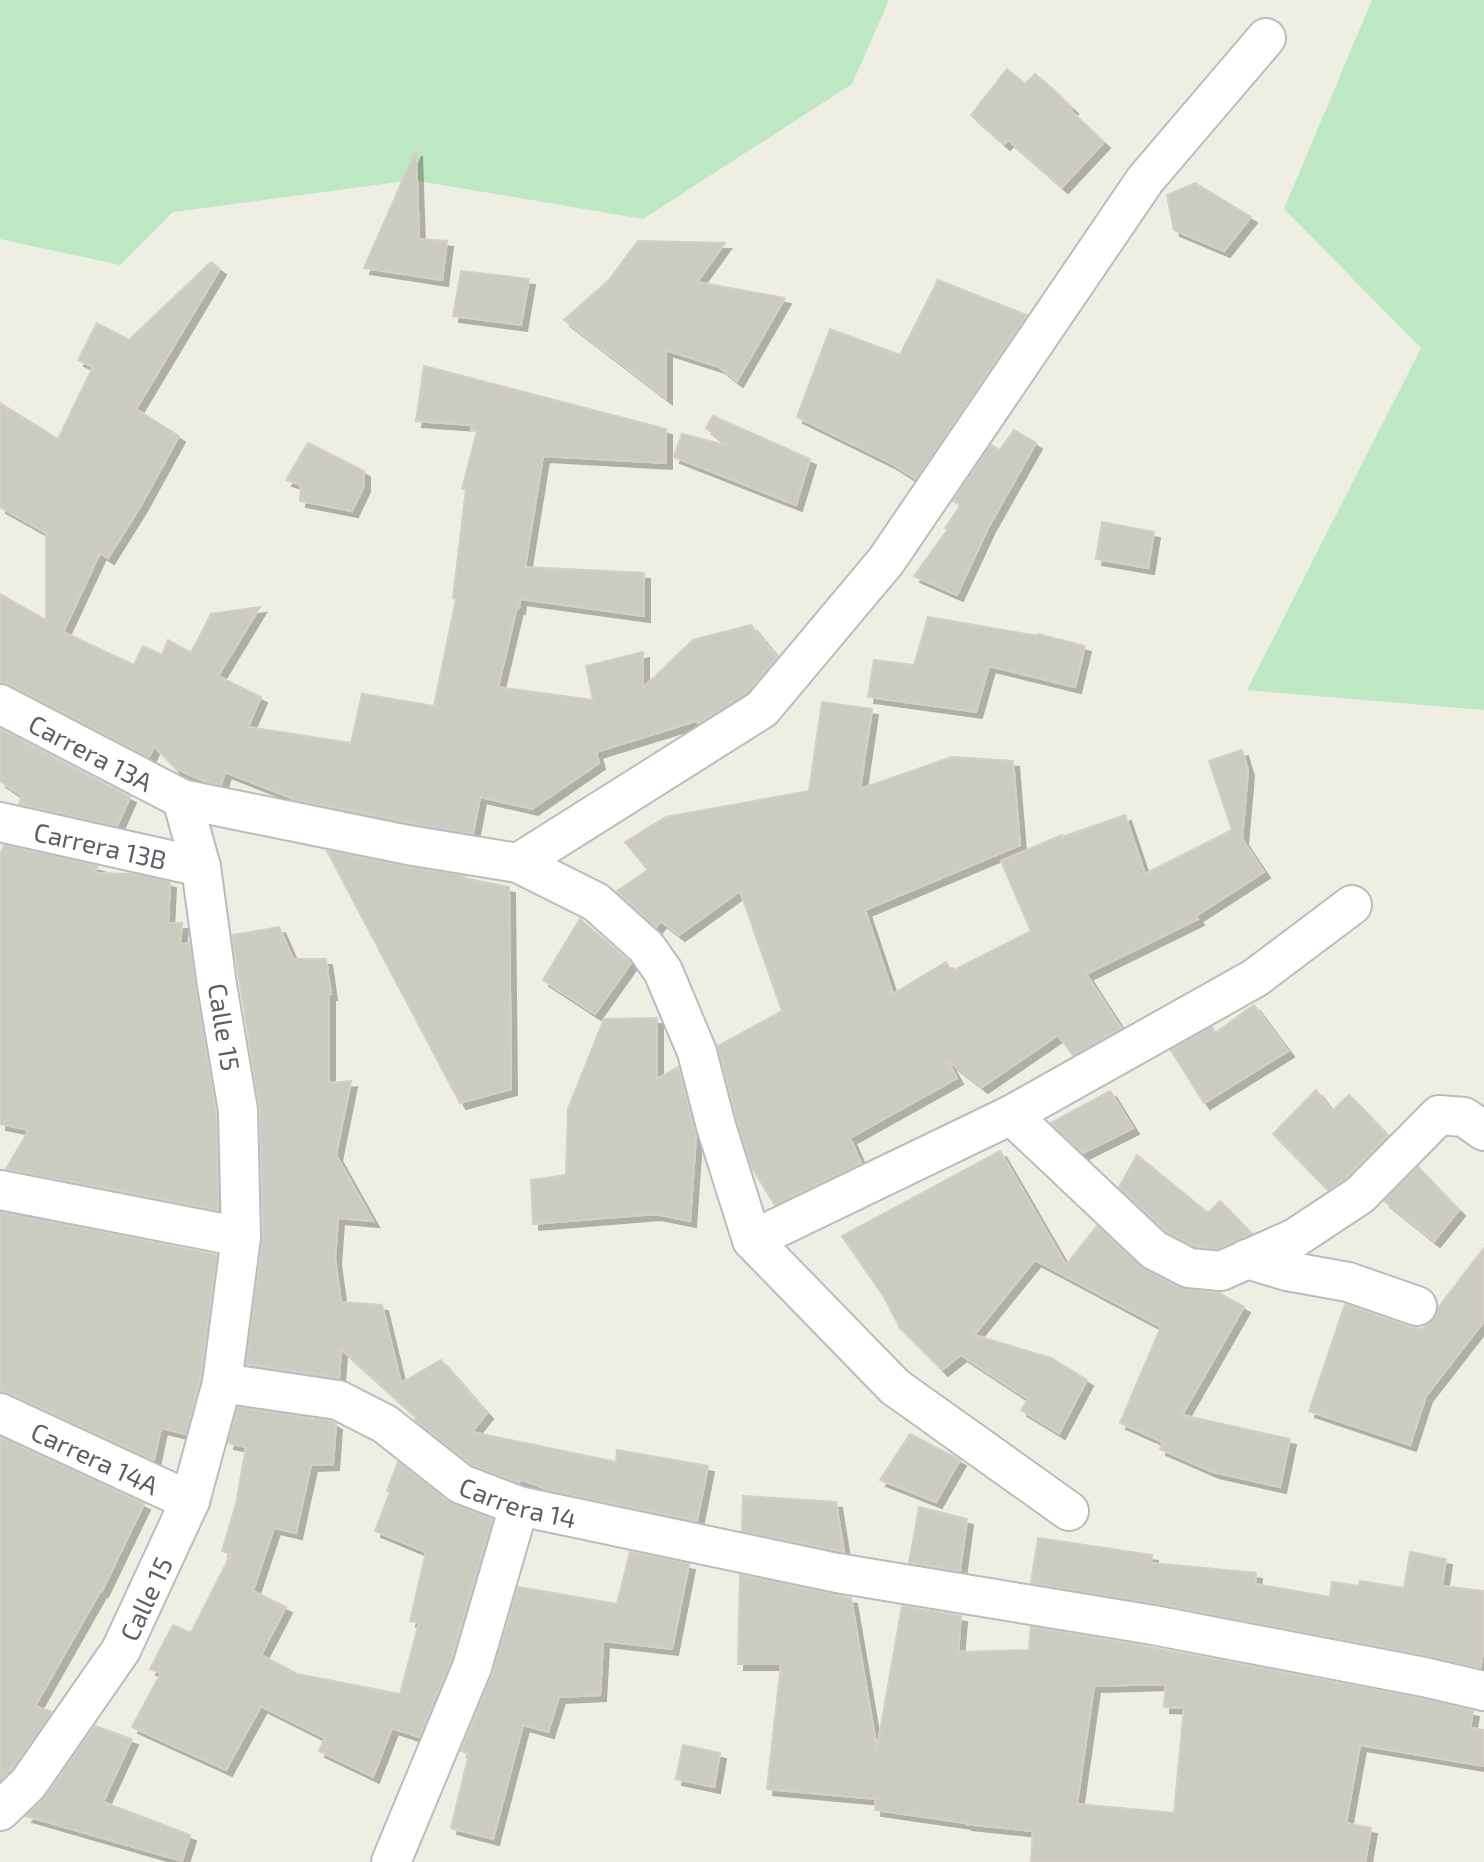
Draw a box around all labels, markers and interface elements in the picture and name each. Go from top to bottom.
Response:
street label: Carrera 13A [24,707,158,797]
street label: Carrera 13B [31,815,170,874]
street label: Calle 15 [203,981,247,1073]
street label: Carrera 14A [27,1414,164,1500]
street label: Carrera 14 [455,1469,579,1533]
street label: Calle 15 [112,1552,178,1645]

